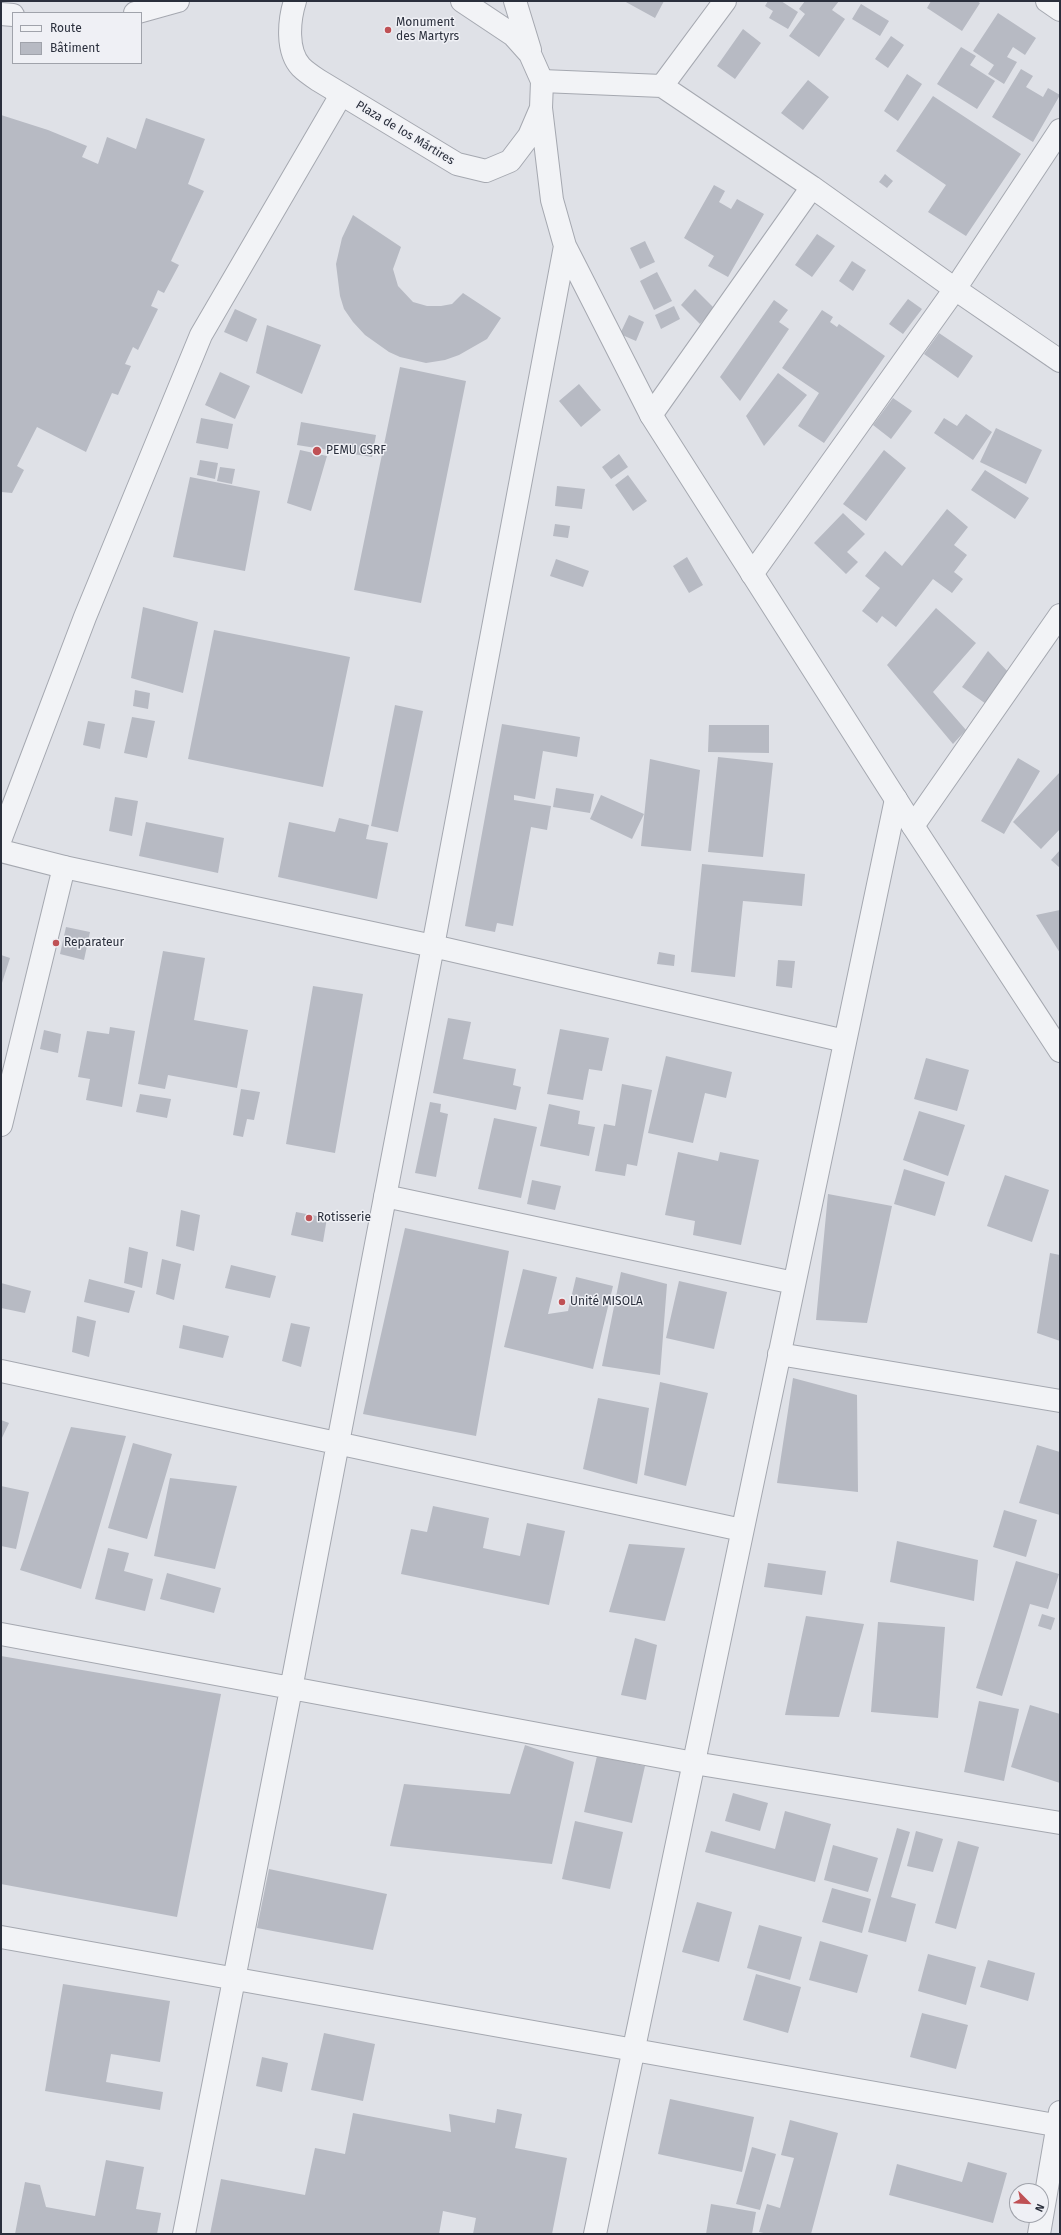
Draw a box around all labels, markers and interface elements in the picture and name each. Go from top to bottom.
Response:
legend [12,12,142,64]
place label: Monument des Martyrs [396,16,459,44]
text: Route [50,21,82,35]
marker: Monument des Martyrs [383,25,393,35]
text: Bâtiment [50,41,100,55]
street label: Plaza de los Mártires [353,98,457,168]
place label: PEMU CSRF [326,444,386,458]
marker: PEMU CSRF [311,445,323,457]
place label: Reparateur [64,936,124,950]
marker: Reparateur [51,938,61,948]
place label: Rotisserie [317,1211,371,1225]
marker: Rotisserie [304,1213,314,1223]
place label: Unité MISOLA [570,1295,643,1309]
marker: Unité MISOLA [557,1297,567,1307]
north arrow [1009,2183,1049,2223]
text: N [1032,2202,1047,2214]

